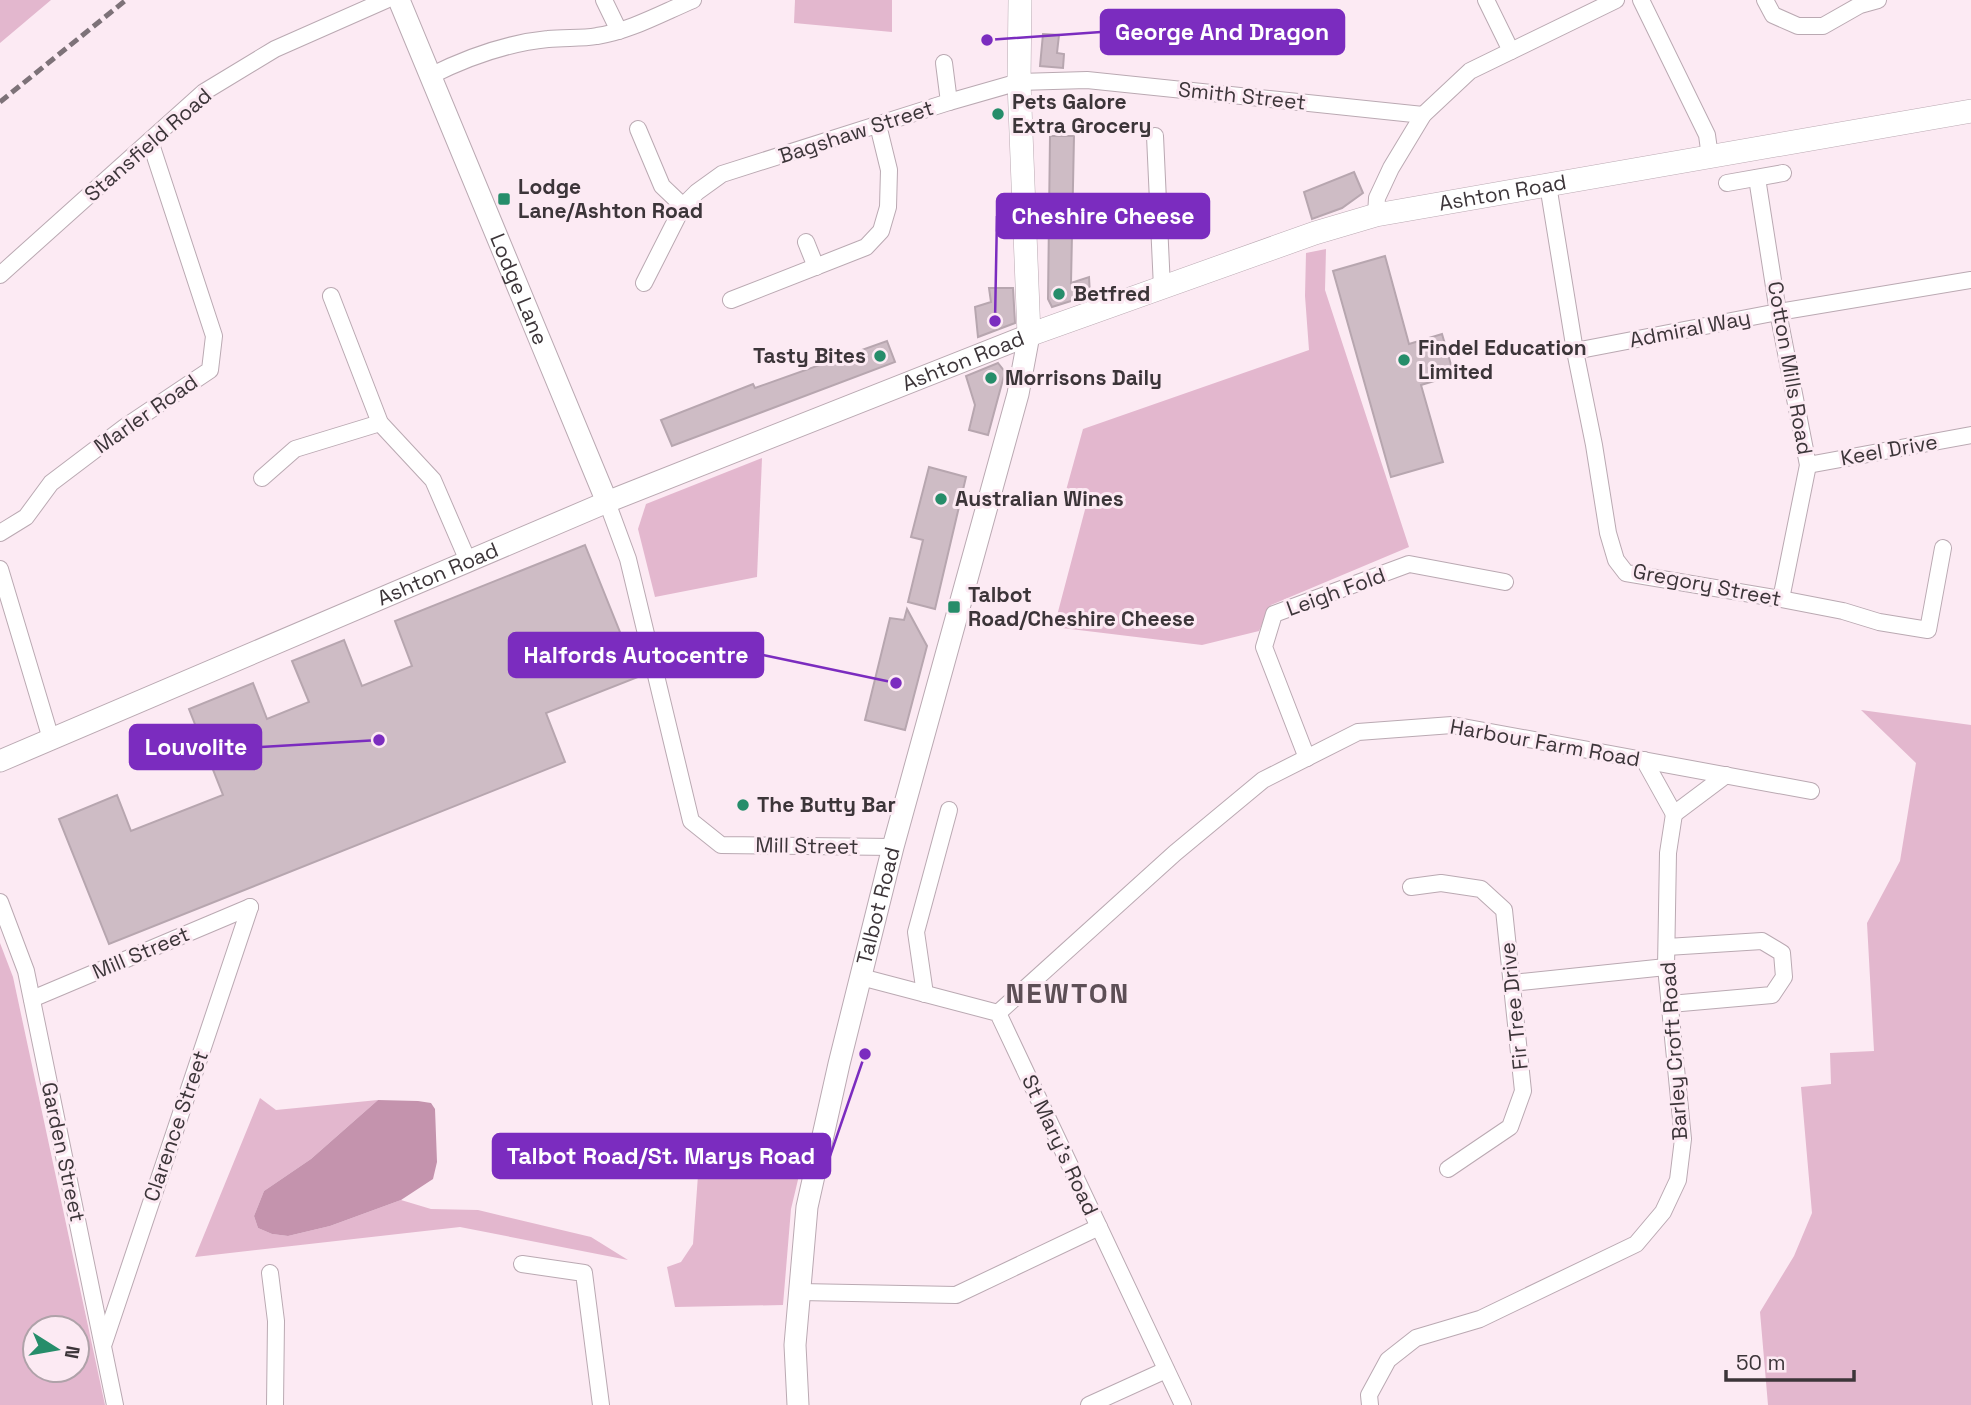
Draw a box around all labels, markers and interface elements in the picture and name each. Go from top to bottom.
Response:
callout: George And Dragon [1101,10,1344,54]
text: George And Dragon [1115,17,1329,47]
street label: Smith Street [1177,75,1307,116]
street label: Stansfield Road [78,82,217,207]
place label: Pets Galore Extra Grocery [1012,88,1152,139]
street label: Bagshaw Street [775,94,937,169]
marker: Pets Galore Extra Grocery [990,106,1006,122]
street label: Ashton Road [1437,168,1568,217]
place label: Lodge Lane/Ashton Road [518,173,703,224]
marker: Lodge Lane/Ashton Road [496,191,512,207]
callout: Cheshire Cheese [997,194,1209,238]
text: Cheshire Cheese [1011,201,1195,231]
street label: Lodge Lane [484,229,554,349]
street label: Cotton Mills Road [1762,279,1819,457]
place label: Betfred [1073,280,1150,307]
marker: Betfred [1051,286,1067,302]
street label: Admiral Way [1627,304,1753,353]
street label: Ashton Road [898,324,1028,397]
place label: Findel Education Limited [1418,334,1587,385]
place label: Tasty Bites [753,342,866,369]
marker: Tasty Bites [872,348,888,364]
marker: Findel Education Limited [1396,352,1412,368]
place label: Morrisons Daily [1005,364,1162,391]
street label: Marler Road [89,368,203,459]
marker: Morrisons Daily [983,370,999,386]
street label: Keel Drive [1838,428,1940,471]
place label: Australian Wines [955,485,1124,512]
marker: Australian Wines [933,491,949,507]
street label: Ashton Road [373,536,502,611]
street label: Gregory Street [1631,557,1784,612]
street label: Leigh Fold [1283,561,1389,622]
place label: Talbot Road/Cheshire Cheese [968,581,1195,632]
marker: Talbot Road/Cheshire Cheese [946,599,962,615]
callout: Halfords Autocentre [509,633,763,677]
text: Halfords Autocentre [523,640,749,670]
street label: Harbour Farm Road [1448,712,1642,773]
callout: Louvolite [130,725,261,769]
text: Louvolite [145,732,247,762]
place label: The Butty Bar [757,791,896,818]
marker: The Butty Bar [735,797,751,813]
street label: Mill Street [755,831,859,860]
street label: Talbot Road [850,844,905,968]
street label: Mill Street [88,920,194,985]
street label: Fir Tree Drive [1493,941,1534,1071]
street label: Barley Croft Road [1654,961,1693,1141]
district label: NEWTON [1006,975,1130,1011]
street label: Clarence Street [137,1047,214,1205]
street label: St Mary's Road [1016,1070,1105,1219]
street label: Garden Street [36,1080,91,1224]
callout: Talbot Road/St. Marys Road [493,1134,830,1178]
text: Talbot Road/St. Marys Road [507,1141,815,1171]
north arrow [21,1314,91,1384]
scale bar [1726,1338,1854,1382]
text: N [59,1344,86,1361]
text: 50 m [1736,1349,1786,1376]

